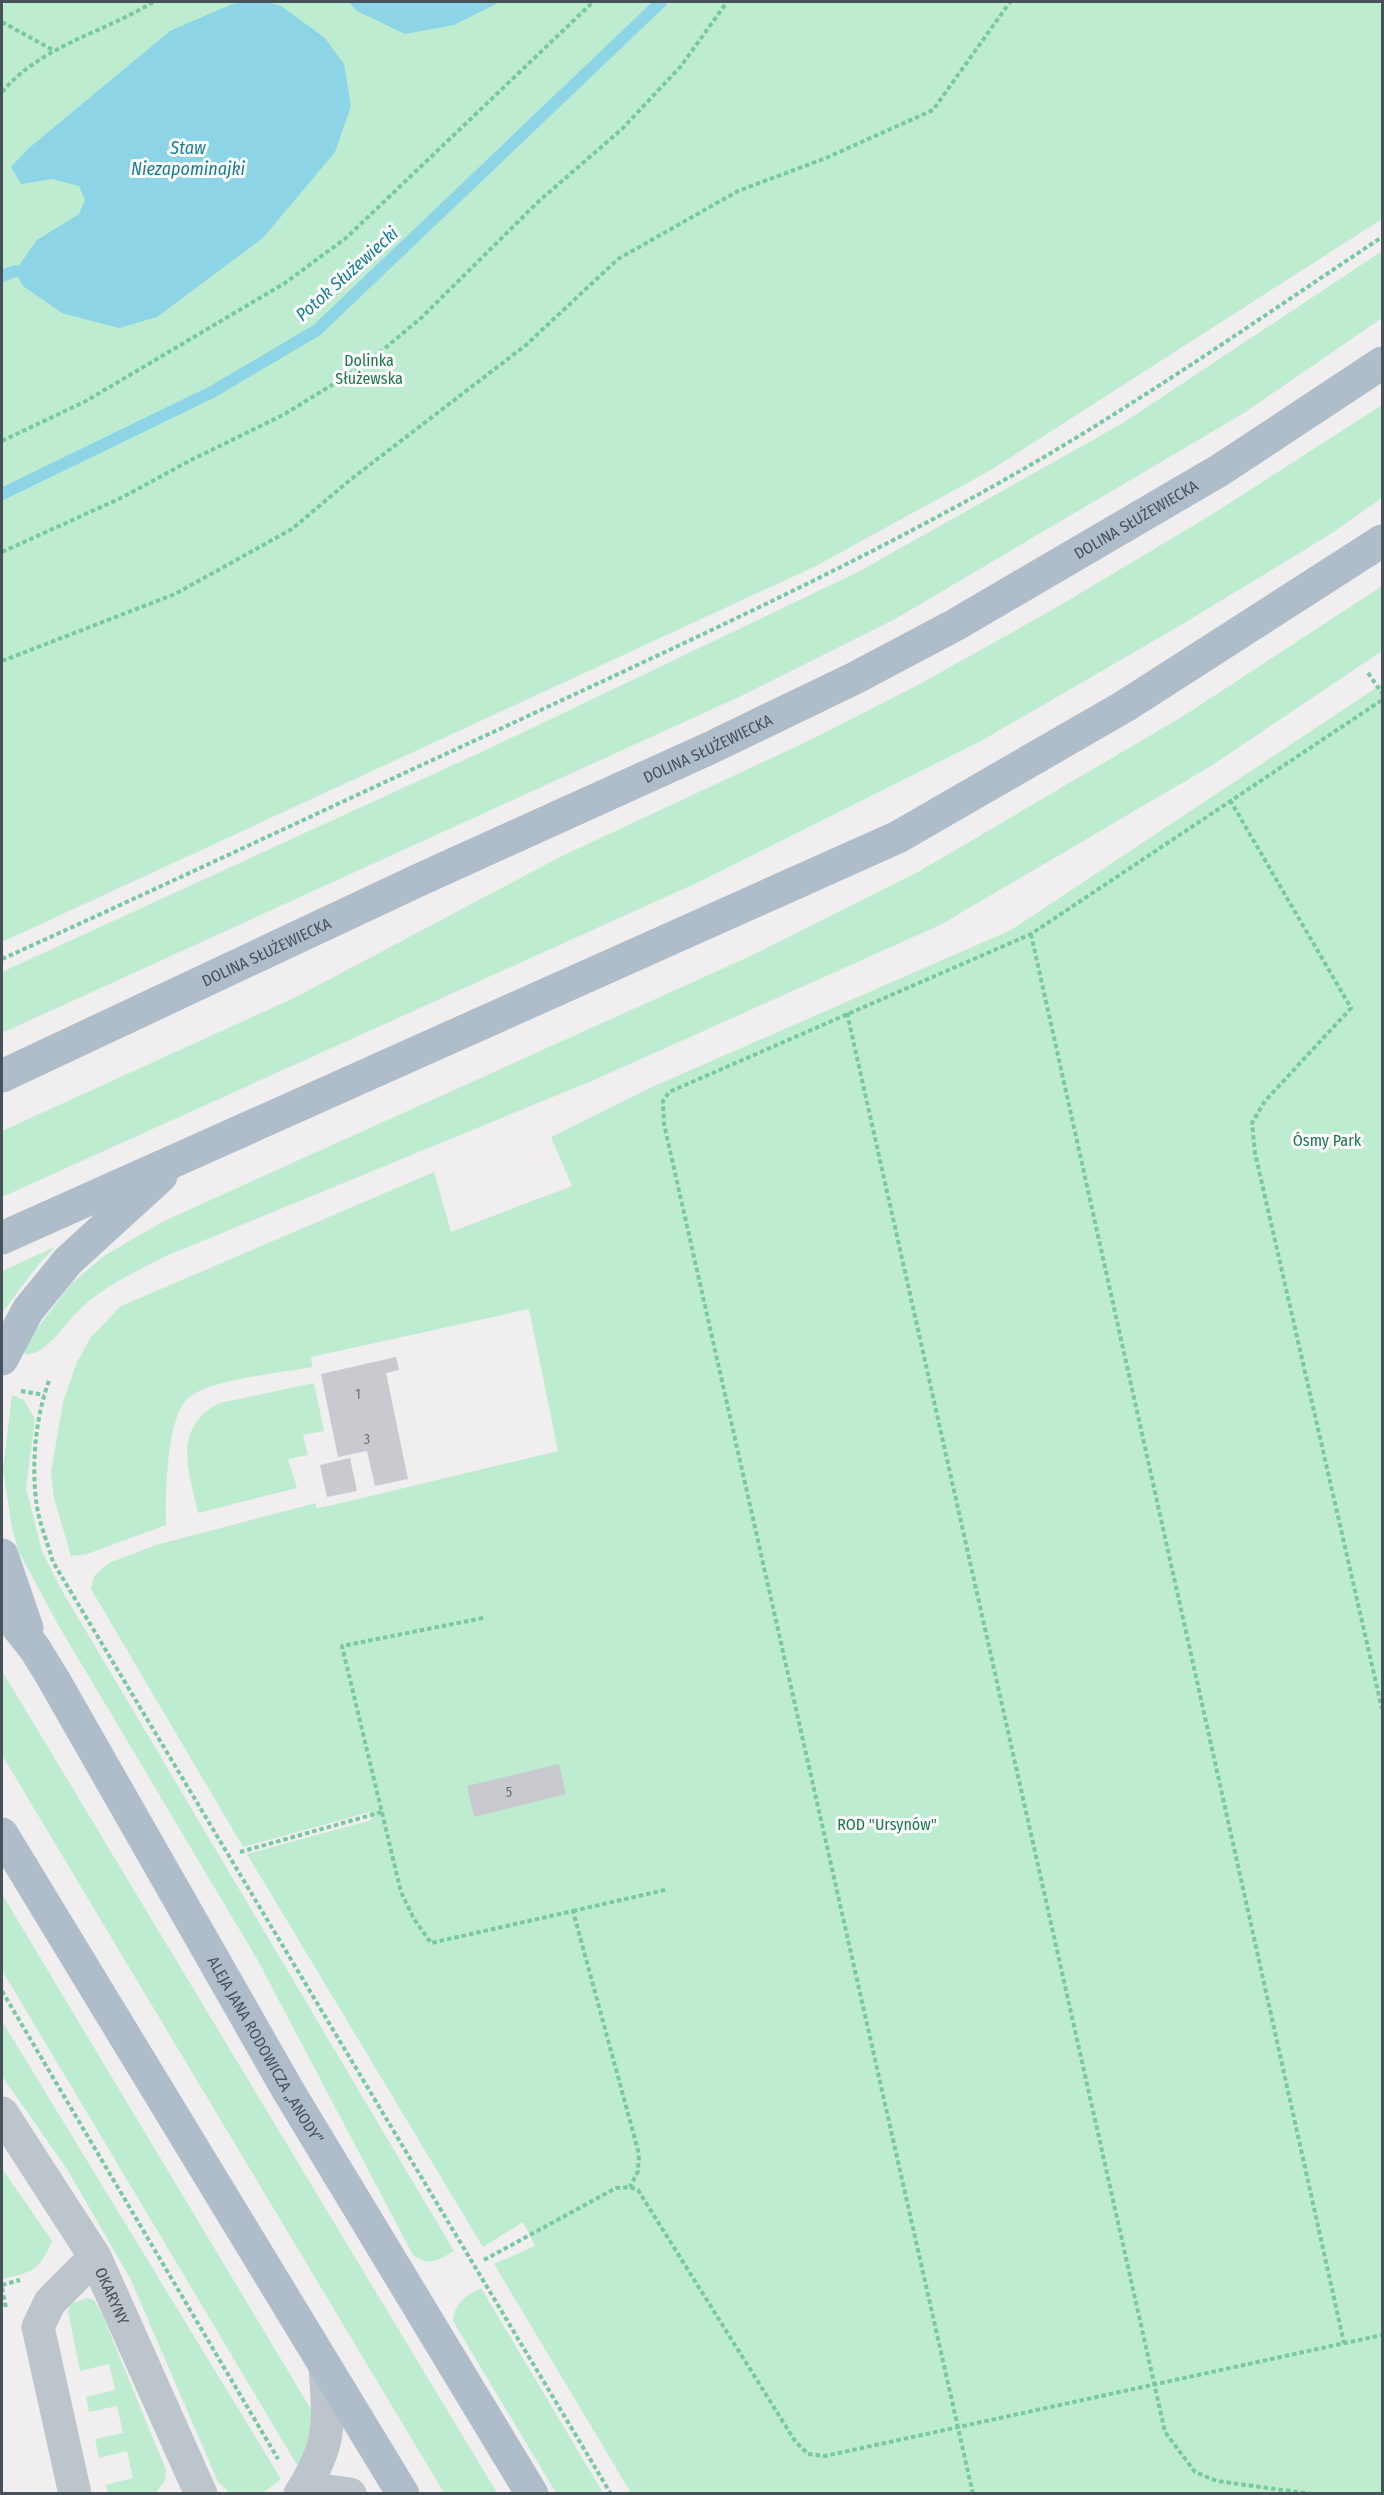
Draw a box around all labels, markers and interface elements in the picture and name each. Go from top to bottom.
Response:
water label: Staw Niezapominajki [131,137,246,180]
water label: Potok Służewiecki [291,222,403,326]
park label: Dolinka Służewska [335,351,403,388]
street label: DOLINA SŁUŻEWIECKA [1071,476,1202,563]
street label: DOLINA SŁUŻEWIECKA [640,710,776,787]
street label: DOLINA SŁUŻEWIECKA [199,914,335,991]
park label: Ósmy Park [1293,1131,1362,1150]
house number: 1 [355,1386,361,1403]
house number: 3 [364,1431,370,1448]
house number: 5 [506,1784,512,1801]
park label: ROD "Ursynów" [837,1815,937,1834]
street label: ALEJA JANA RODOWICZA „ANODY” [204,1953,327,2147]
street label: OKARYNY [91,2264,133,2328]

